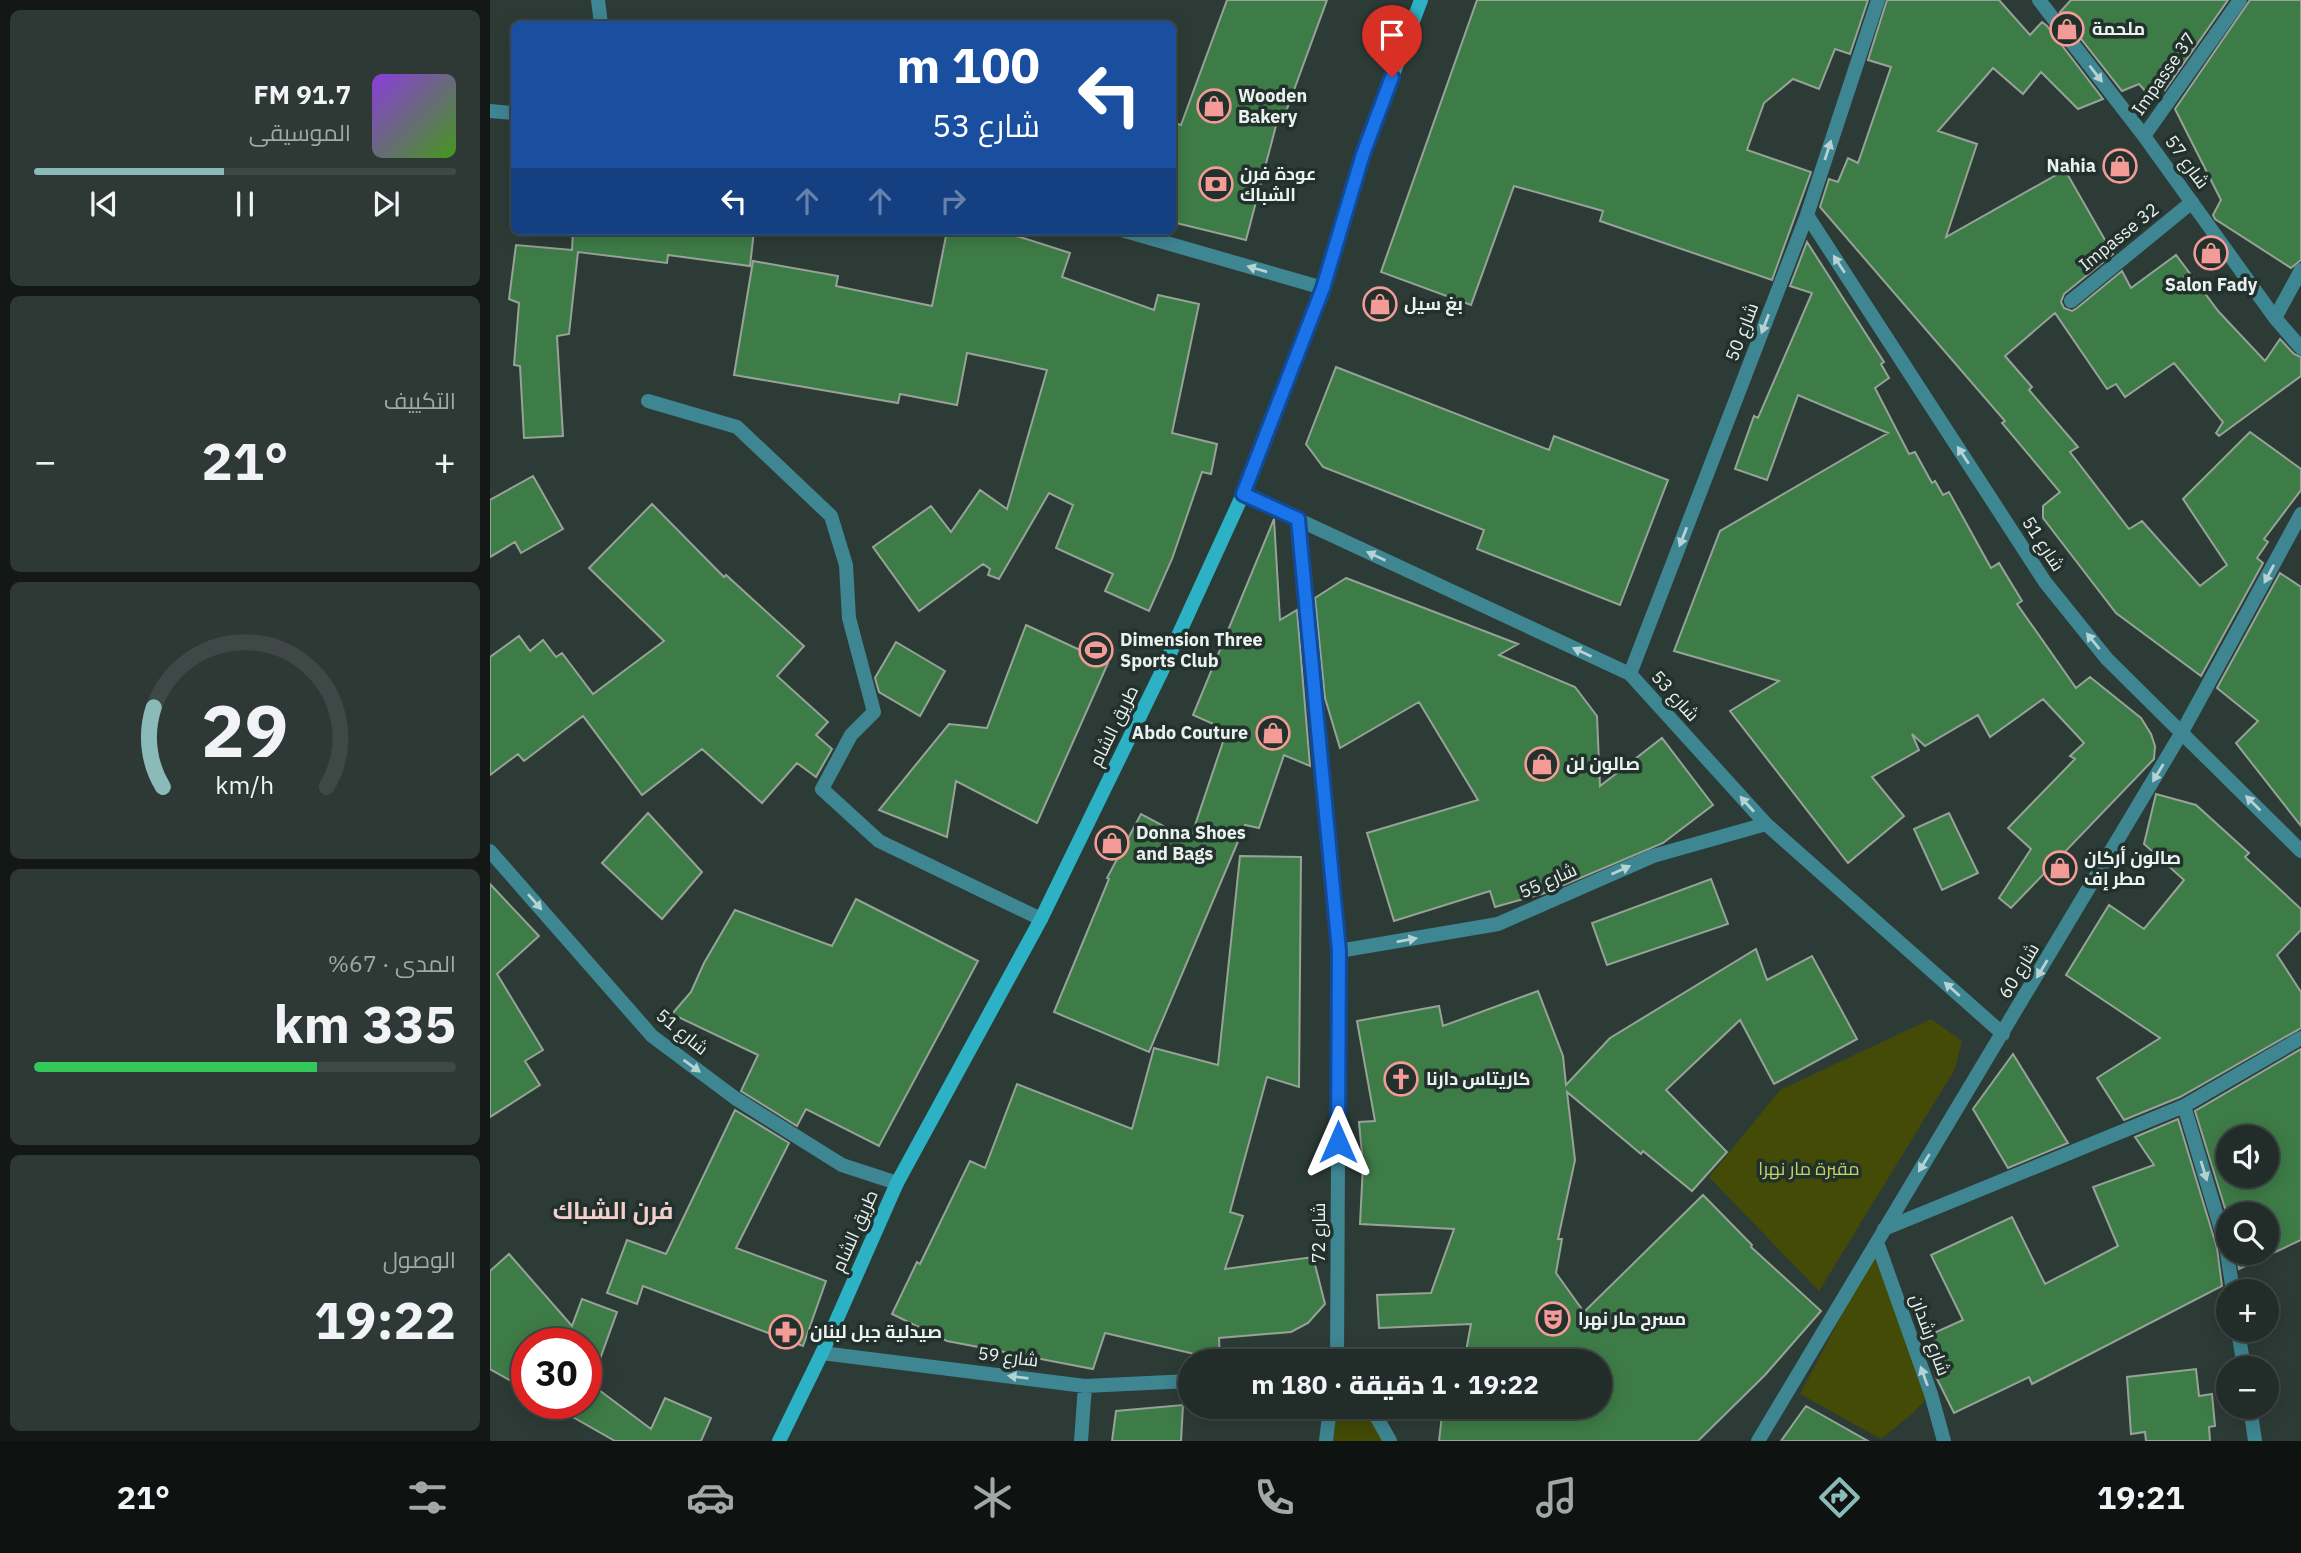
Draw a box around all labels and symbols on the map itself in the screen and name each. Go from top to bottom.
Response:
pin [1362,5,1422,77]
shop icon: ملحمة [2048,10,2086,48]
place label: ملحمة [2092,17,2145,40]
street label: Impasse 37 [2127,28,2201,120]
one-way arrow [2088,64,2103,82]
place label: Wooden Bakery [1238,84,1307,128]
shop icon: Wooden Bakery [1195,87,1233,125]
street label: شارع 57 [2159,130,2215,194]
one-way arrow [1823,139,1834,160]
shop icon: Nahia [2101,147,2139,185]
place label: Nahia [2047,154,2096,177]
place label: عودة فرن الشباك [1240,162,1316,206]
bank icon: عودة فرن الشباك [1197,165,1235,203]
street label: Impasse 32 [2074,197,2163,276]
shop icon: Salon Fady [2192,234,2230,272]
one-way arrow [1833,255,1846,274]
one-way arrow [1246,263,1267,273]
place label: Salon Fady [2165,273,2258,296]
shop icon: بغ سيل [1361,285,1399,323]
place label: بغ سيل [1404,292,1463,316]
street label: شارع 50 [1720,299,1764,365]
one-way arrow [1760,314,1771,335]
one-way arrow [1956,445,1969,465]
street label: شارع 51 [2016,512,2070,576]
one-way arrow [1678,526,1689,547]
one-way arrow [1366,550,1386,562]
one-way arrow [2263,564,2275,584]
place label: Dimension Three Sports Club [1120,628,1263,672]
sports icon: Dimension Three Sports Club [1077,631,1115,669]
one-way arrow [2086,633,2101,650]
one-way arrow [1572,646,1592,658]
street label: شارع 53 [1646,665,1704,727]
street label: طريق الشام [1084,682,1144,770]
shop icon: Abdo Couture [1254,714,1292,752]
place label: Abdo Couture [1132,721,1248,744]
shop icon: صالون لن [1523,745,1561,783]
place label: صالون لن [1566,752,1640,775]
one-way arrow [2152,763,2164,782]
one-way arrow [2245,795,2261,812]
one-way arrow [1740,796,1756,813]
place label: Donna Shoes and Bags [1136,821,1246,865]
shop icon: Donna Shoes and Bags [1093,824,1131,862]
place label: صالون أركان مطر إف [2084,845,2181,891]
shop icon: صالون أركان مطر إف [2041,849,2079,887]
street label: شارع 55 [1515,858,1581,904]
one-way arrow [1611,864,1631,876]
one-way arrow [527,893,543,911]
one-way arrow [1396,934,1418,945]
street label: شارع 60 [1993,939,2045,1003]
one-way arrow [2036,959,2049,978]
one-way arrow [1944,982,1961,997]
street label: شارع 51 [651,1004,713,1060]
one-way arrow [682,1058,700,1073]
church icon: كاريتاس دارنا [1382,1060,1420,1098]
place label: كاريتاس دارنا [1426,1067,1531,1090]
position arrow [1301,1105,1375,1179]
one-way arrow [1918,1154,1931,1173]
park label: مقبرة مار نهرا [1758,1157,1860,1180]
one-way arrow [2200,1161,2210,1182]
street label: طريق الشام [826,1186,884,1276]
district label: فرن الشباك [553,1194,673,1226]
street label: شارع 72 [1307,1203,1331,1263]
street label: شارع رشدان [1904,1291,1956,1379]
theatre icon: مسرح مار نهرا [1534,1300,1572,1338]
place label: مسرح مار نهرا [1578,1307,1686,1331]
pharmacy icon: صيدلية جبل لبنان [767,1313,805,1351]
place label: صيدلية جبل لبنان [810,1320,942,1343]
speed limit sign: 30 [511,1328,602,1419]
street label: شارع 59 [976,1341,1040,1373]
one-way arrow [1918,1365,1929,1386]
one-way arrow [1007,1372,1029,1383]

